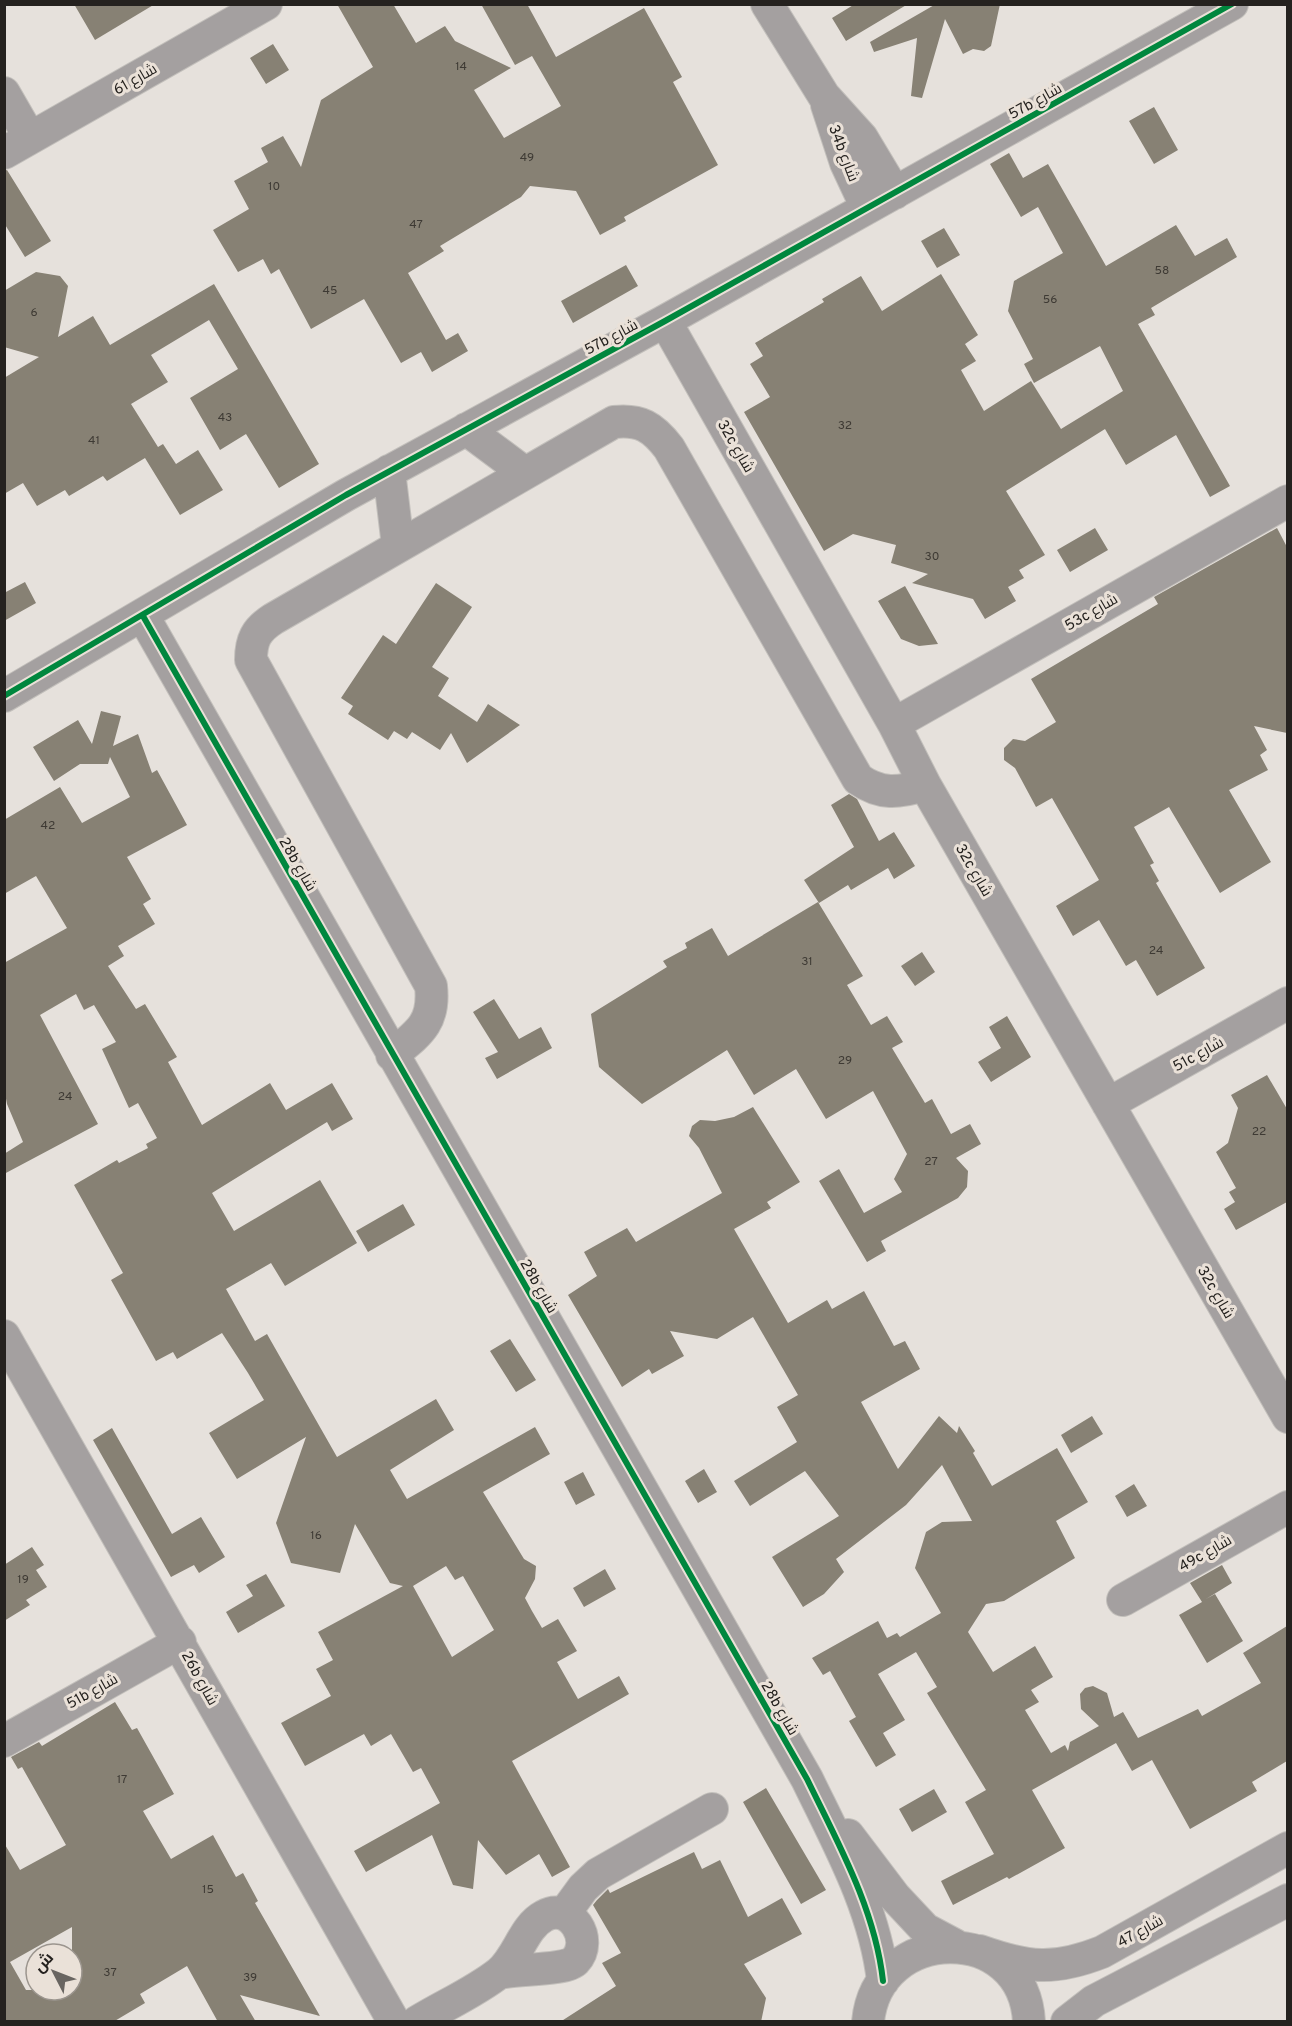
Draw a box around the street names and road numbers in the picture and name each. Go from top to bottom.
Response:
street label: شارع 61 [111,60,161,100]
street label: 57b شارع [1006,80,1066,125]
street label: 34b شارع [823,122,862,185]
street label: 57b شارع [582,316,642,360]
street label: 32c شارع [712,417,757,477]
street label: 53c شارع [1062,590,1122,636]
street label: 28b شارع [274,834,320,895]
street label: 32c شارع [950,841,995,901]
street label: 51c شارع [1170,1034,1227,1077]
street label: 28b شارع [515,1256,561,1317]
street label: 32c شارع [1192,1263,1237,1323]
street label: 49c شارع [1176,1532,1236,1577]
street label: 26b شارع [176,1648,221,1709]
street label: 51b شارع [64,1670,122,1714]
street label: 28b شارع [756,1678,802,1739]
street label: شارع 47 [1114,1912,1167,1953]

